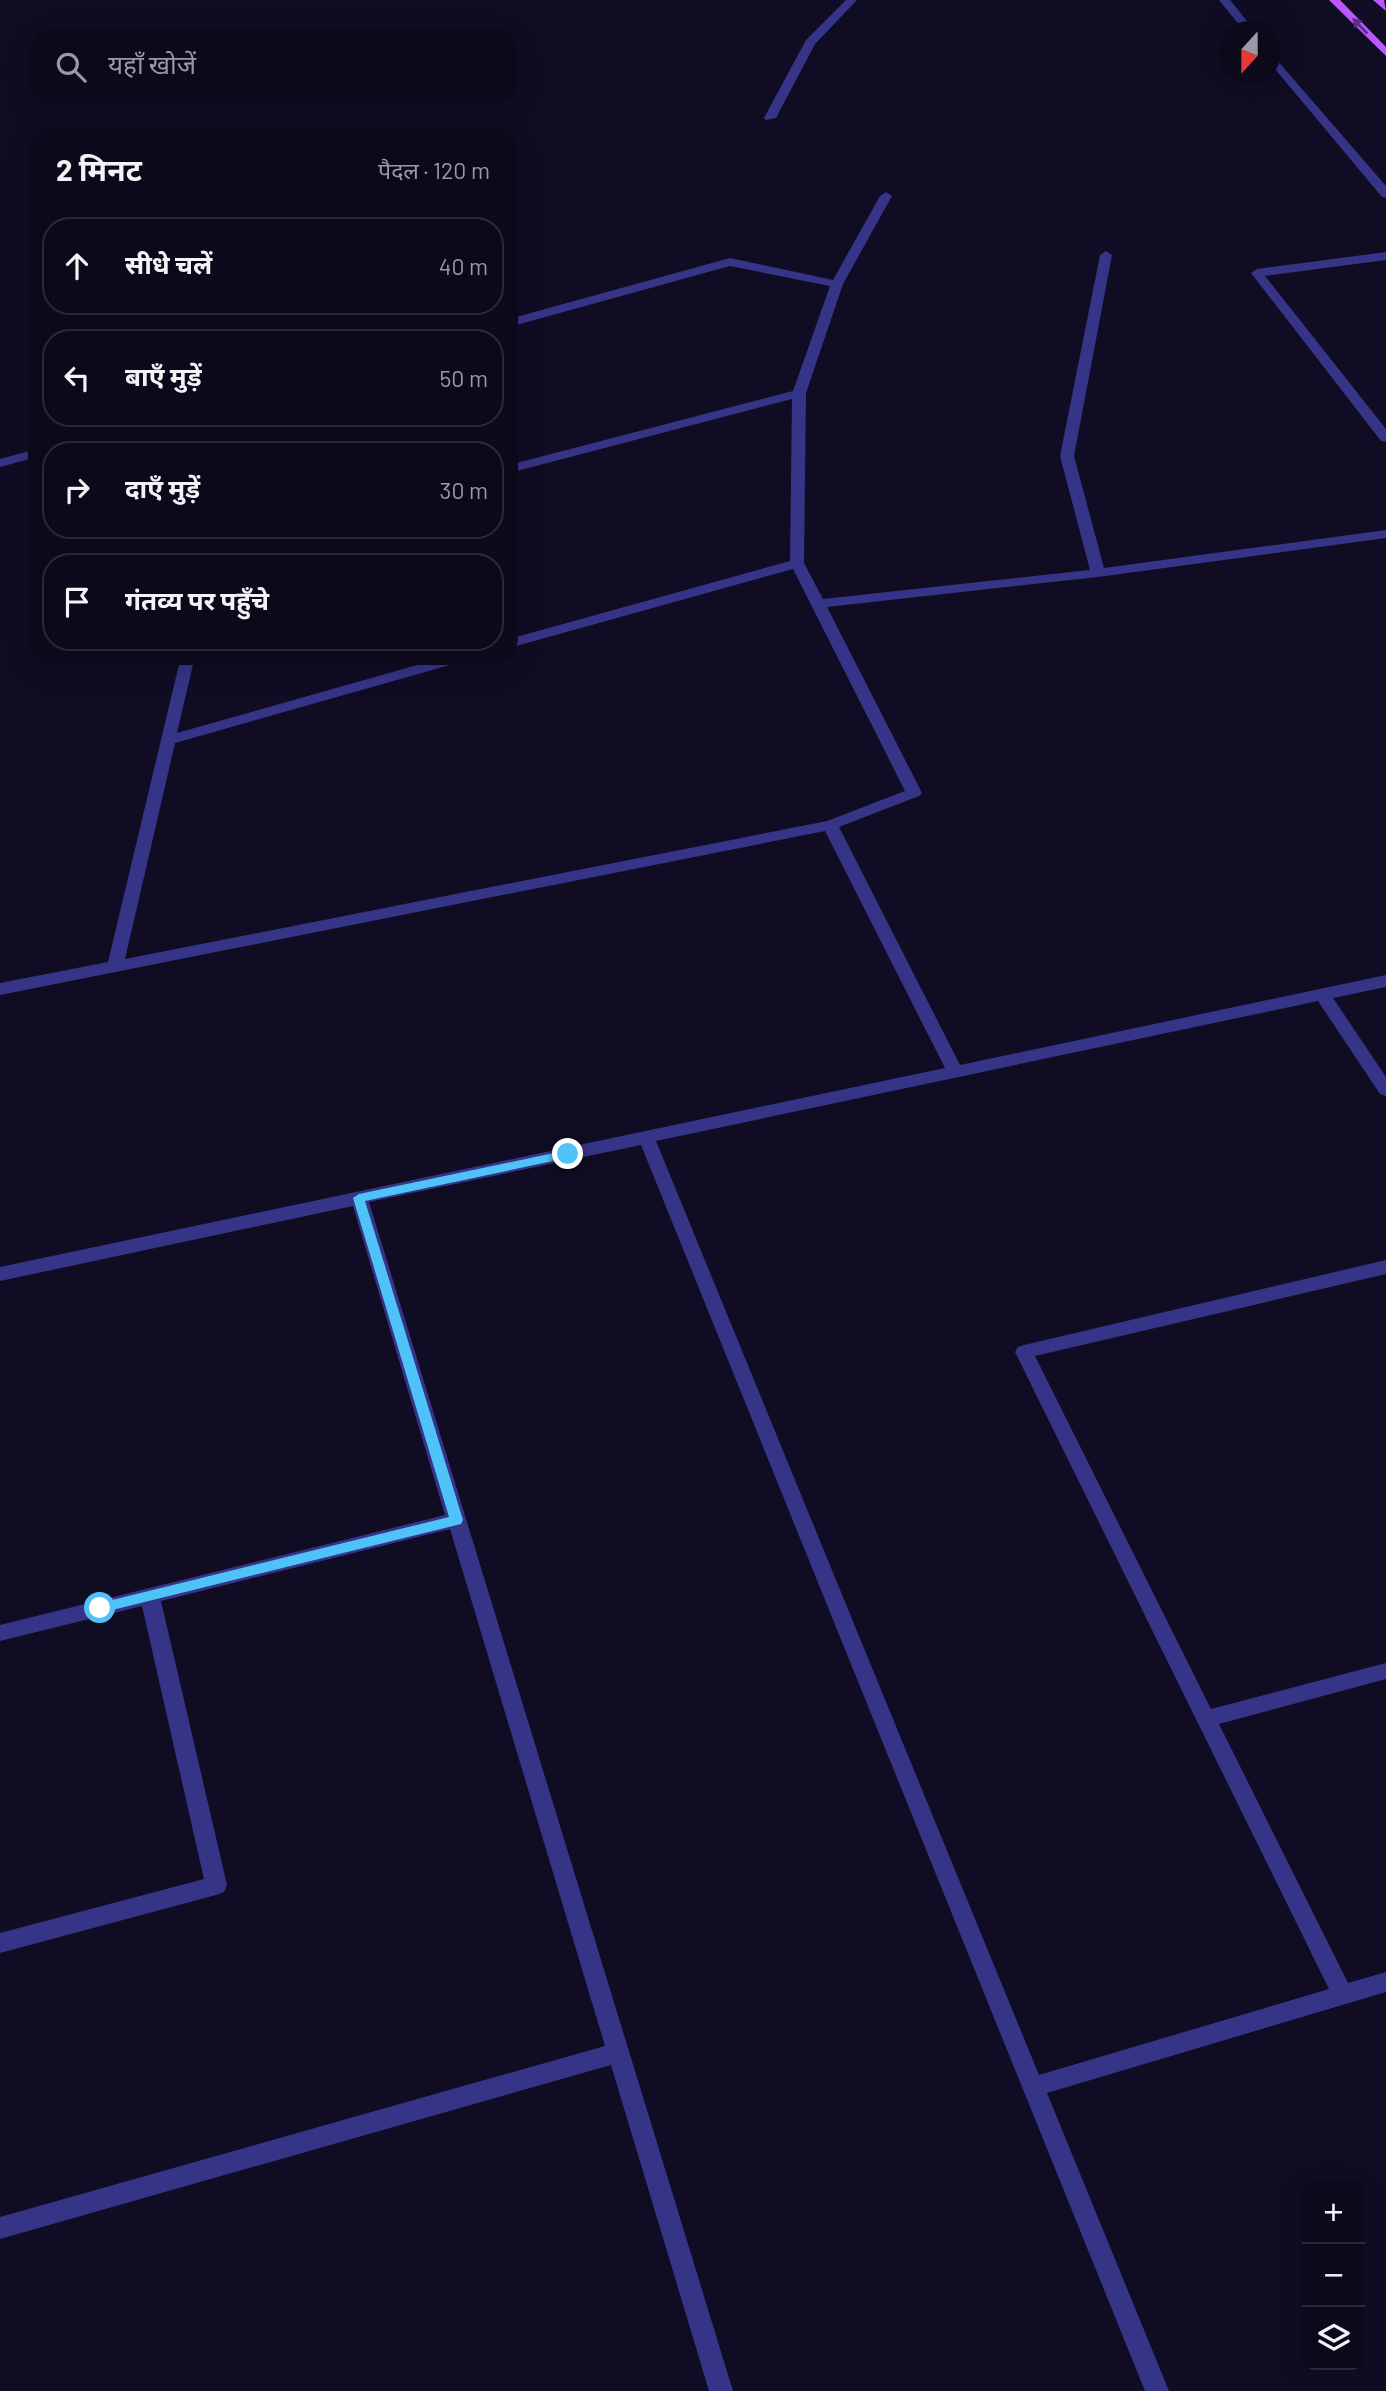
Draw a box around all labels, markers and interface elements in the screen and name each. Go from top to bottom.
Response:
one-way arrow [1352,18,1369,35]
north arrow [1218,21,1281,84]
search box [28,28,518,105]
icon: search [52,48,90,86]
text: यहाँ खोजें [108,48,196,79]
text: 2 मिनट [56,151,142,187]
text: पैदल · 120 m [378,156,490,184]
icon: ahead [58,247,96,285]
text: सीधे चलें [125,248,212,279]
text: 40 m [439,252,488,280]
icon: left [58,359,96,397]
text: बाएँ मुड़ें [125,360,202,391]
text: 50 m [440,364,488,392]
icon: right [58,471,96,509]
text: दाएँ मुड़ें [125,472,200,503]
text: 30 m [440,476,488,504]
icon: arrive [58,583,96,621]
text: गंतव्य पर पहुँचे [125,584,269,615]
route end [552,1138,583,1169]
route start [84,1592,115,1623]
map controls [1302,2181,1365,2370]
button: + [1302,2181,1365,2244]
button: − [1302,2244,1365,2307]
button: layers [1302,2307,1365,2370]

